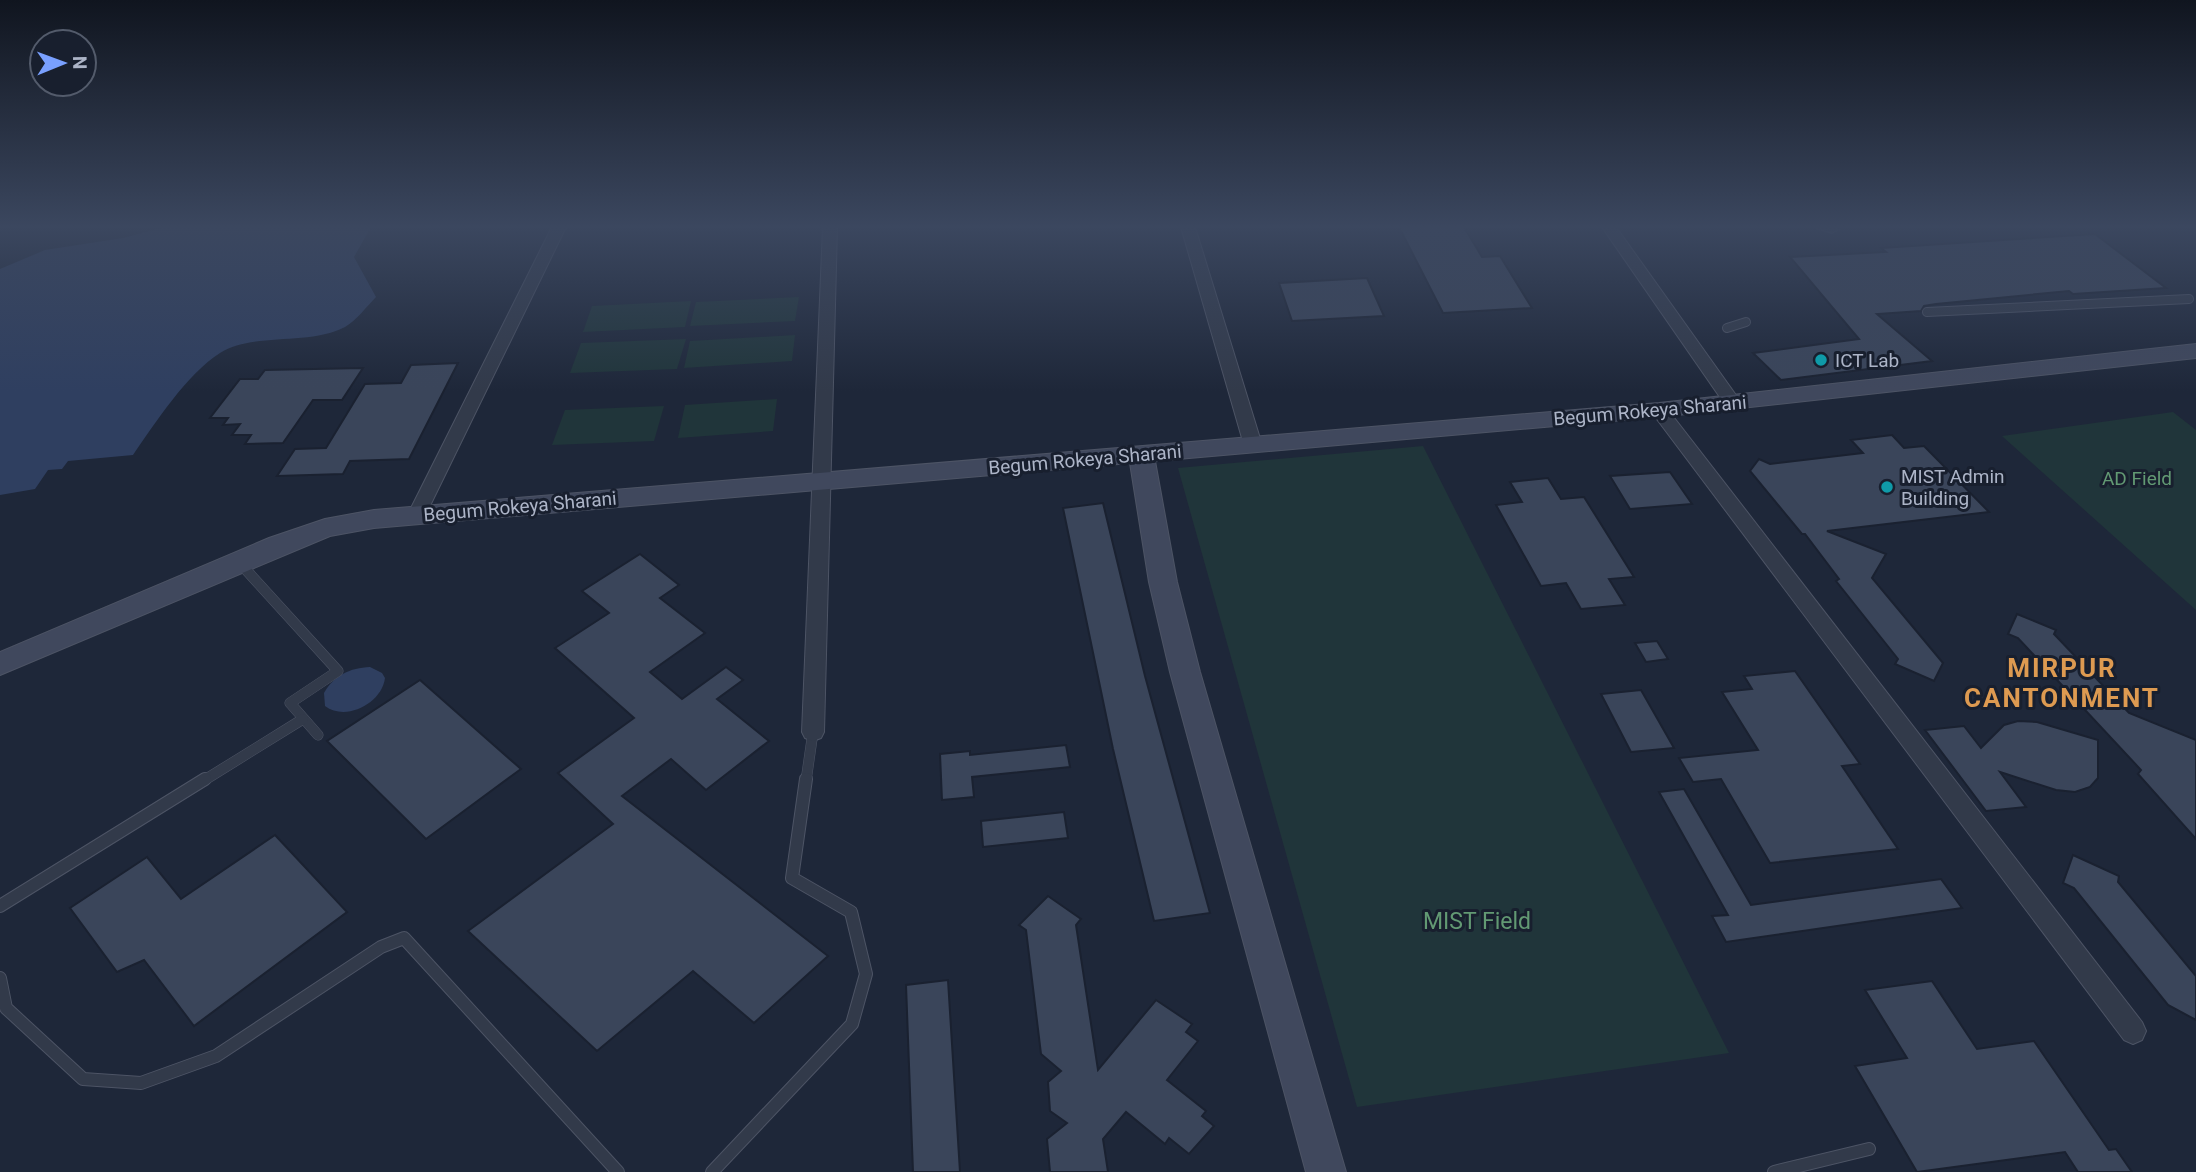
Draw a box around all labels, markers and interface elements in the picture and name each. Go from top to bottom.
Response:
north arrow [28,28,98,98]
text: N [68,56,91,70]
place label: ICT Lab [1835,349,1899,372]
marker: ICT Lab [1813,352,1829,368]
street label: Begum Rokeya Sharani [1552,391,1748,430]
street label: Begum Rokeya Sharani [987,440,1183,479]
place label: MIST Admin Building [1901,465,2005,510]
park label: AD Field [2102,467,2172,490]
marker: MIST Admin Building [1879,479,1895,495]
street label: Begum Rokeya Sharani [422,487,618,526]
district label: MIRPUR CANTONMENT [1964,653,2160,713]
park label: MIST Field [1423,908,1531,935]

